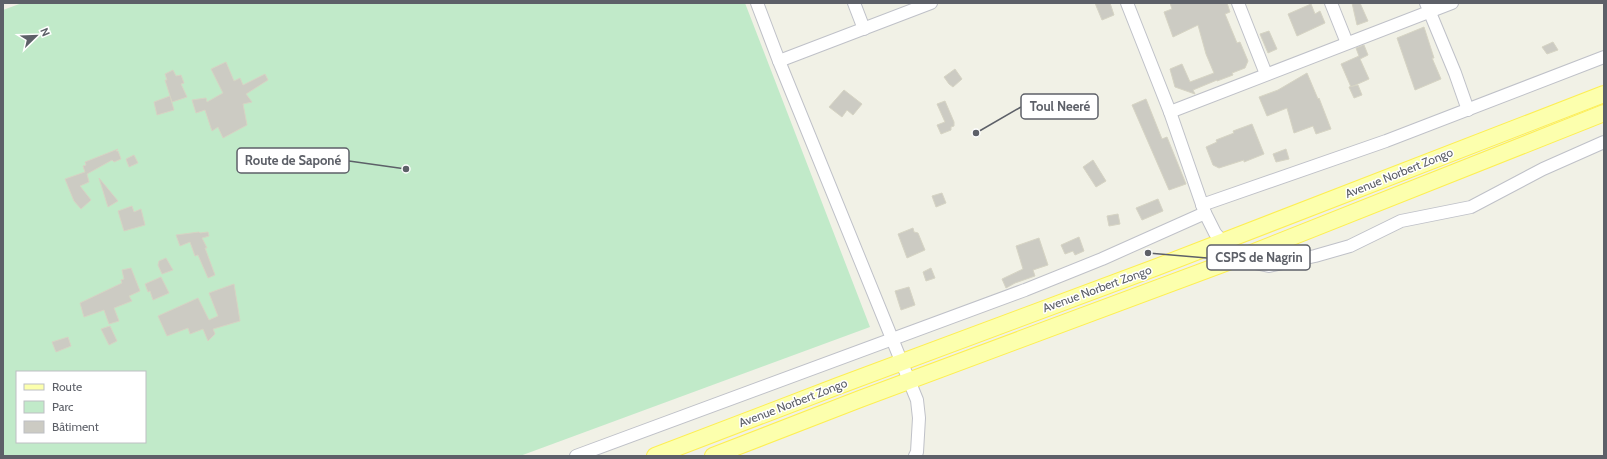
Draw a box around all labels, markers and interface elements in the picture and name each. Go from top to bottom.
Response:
north arrow [16,16,56,56]
text: N [37,26,53,38]
callout: Toul Neeré [1021,94,1098,119]
text: Toul Neeré [1030,98,1091,114]
street label: Avenue Norbert Zongo [1343,144,1455,201]
callout: Route de Saponé [237,148,349,173]
text: Route de Saponé [245,152,341,168]
callout: CSPS de Nagrin [1207,245,1310,270]
text: CSPS de Nagrin [1215,249,1303,265]
street label: Avenue Norbert Zongo [1040,262,1154,315]
legend [16,371,146,443]
street label: Avenue Norbert Zongo [737,375,850,430]
text: Route [52,379,82,394]
text: Parc [52,399,74,414]
text: Bâtiment [52,419,99,434]

